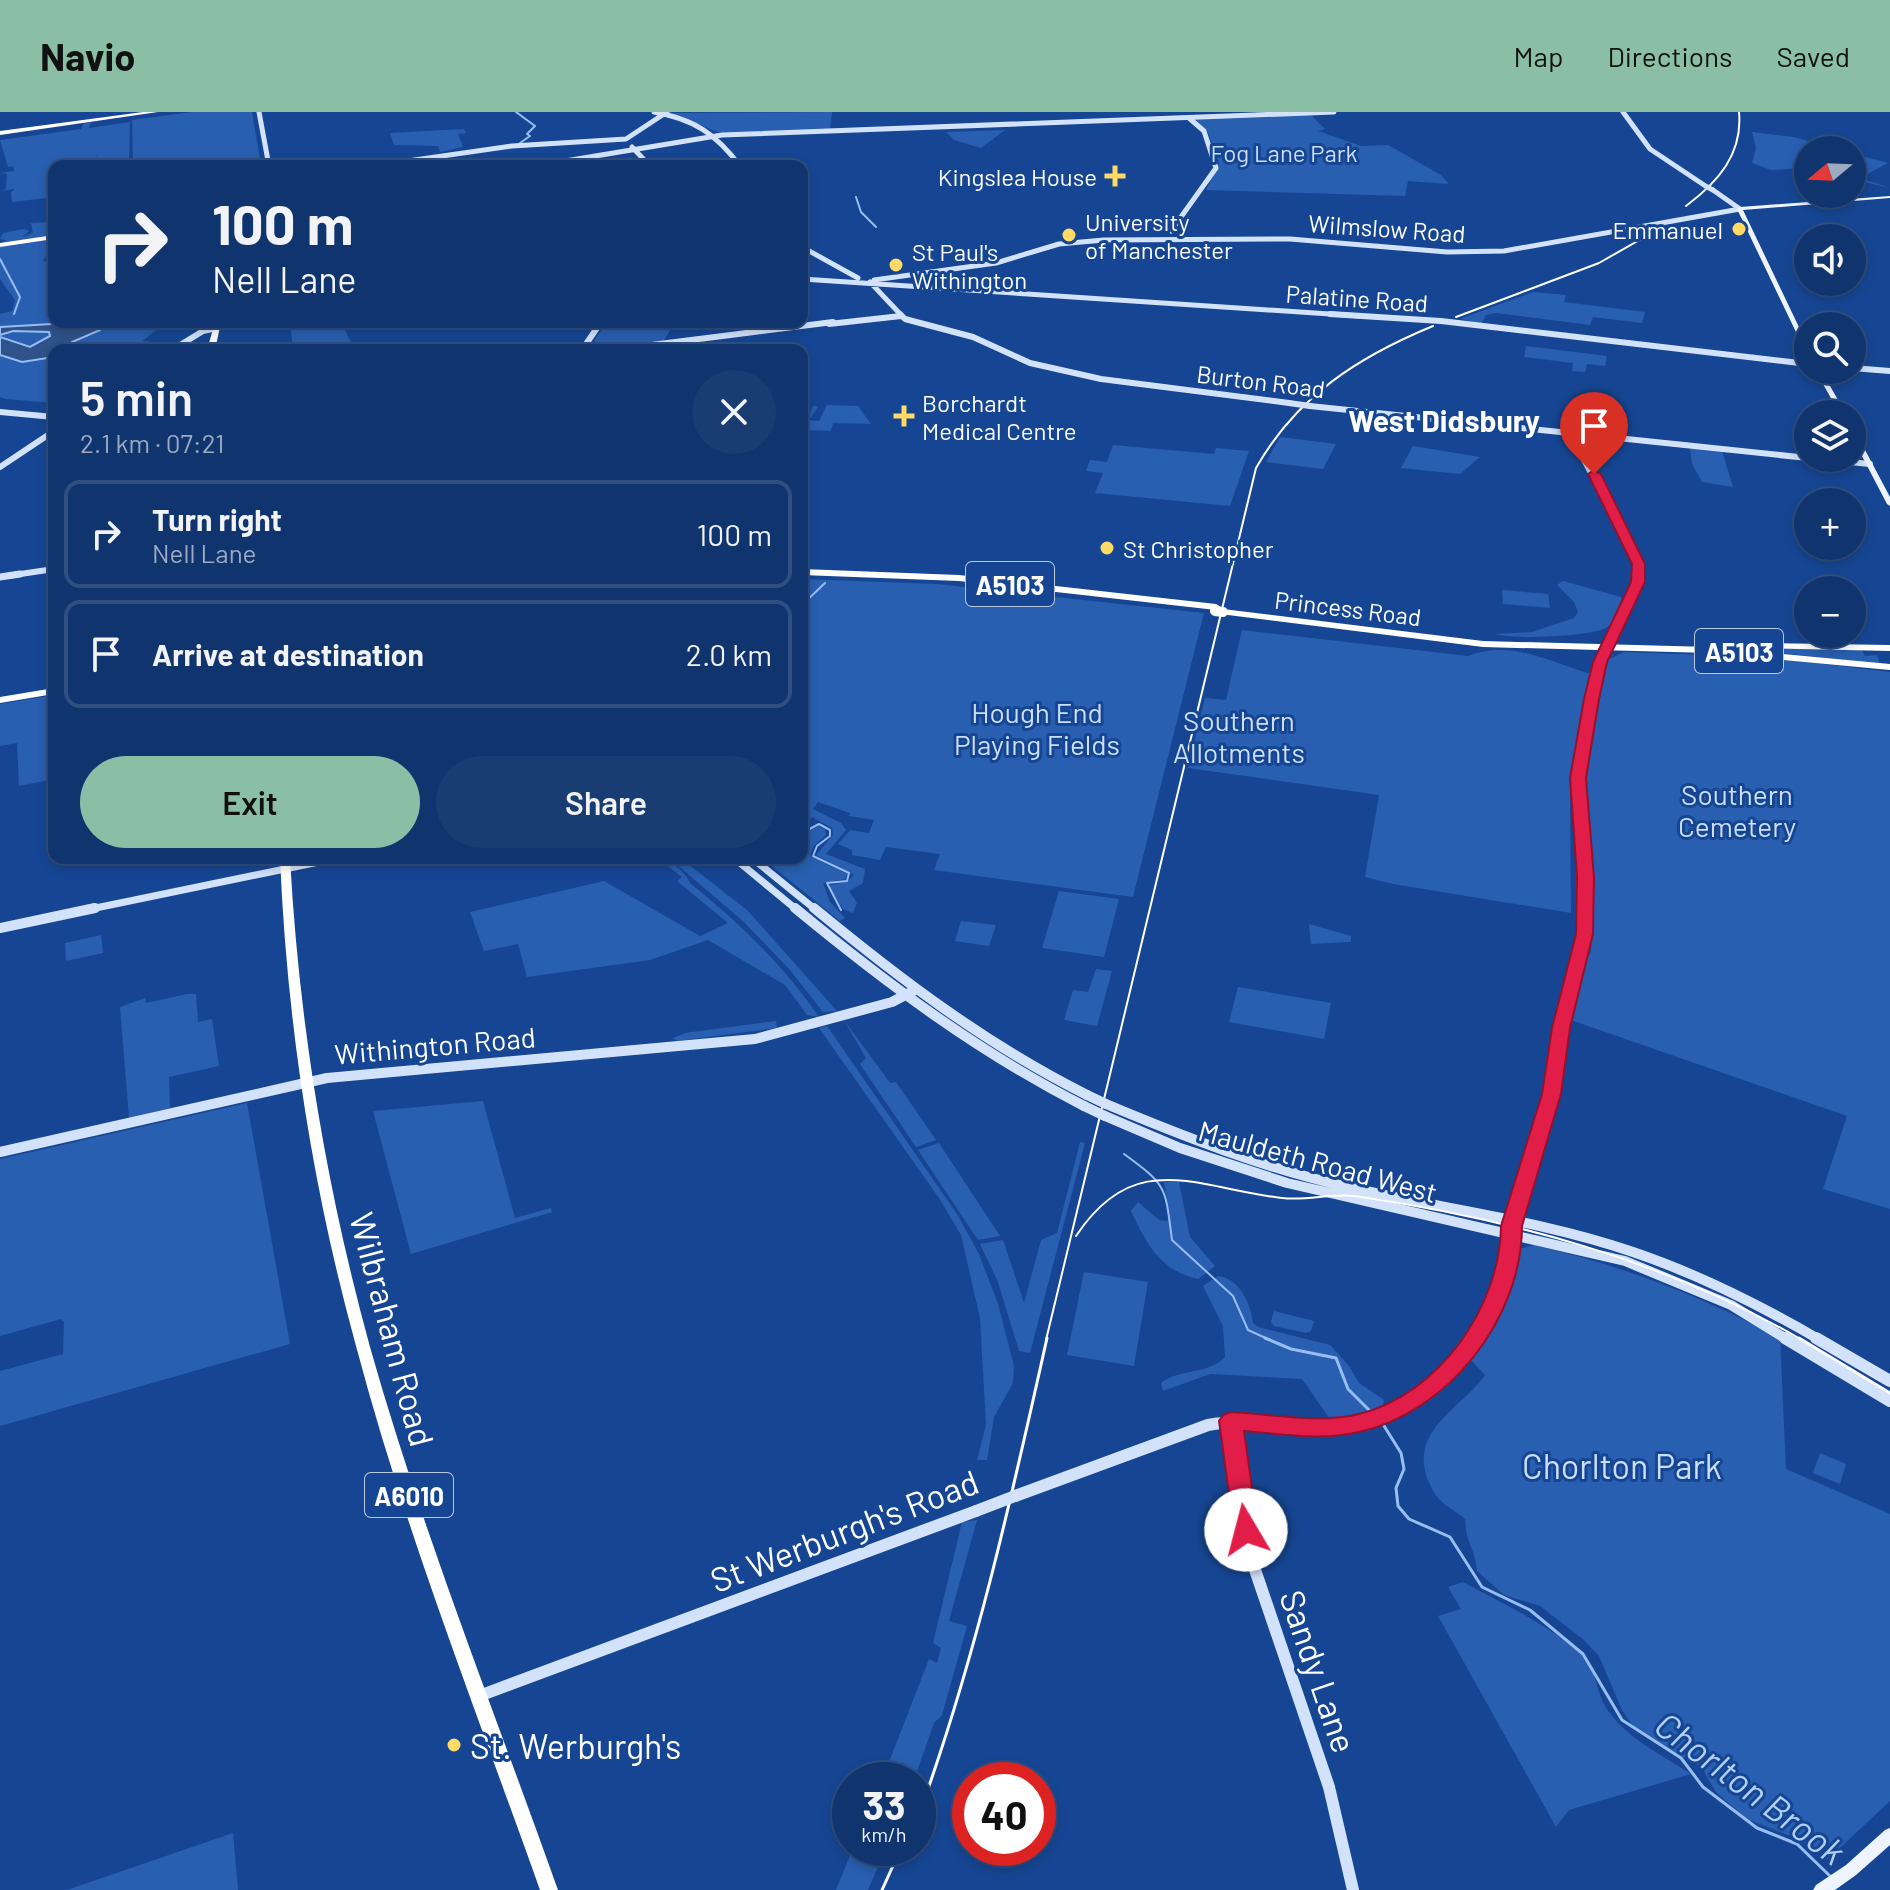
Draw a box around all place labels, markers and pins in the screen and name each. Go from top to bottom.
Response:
place label: Kingslea House [938,162,1097,191]
marker: Kingslea House [1104,165,1126,187]
place label: University of Manchester [1085,207,1233,264]
place label: Emmanuel [1612,215,1723,244]
marker: Emmanuel [1730,220,1748,238]
marker: University of Manchester [1060,226,1078,244]
place label: St Paul's Withington [912,237,1027,294]
marker: St Paul's Withington [887,256,905,274]
place label: Borchardt Medical Centre [922,388,1077,445]
pin [1560,392,1628,474]
marker: Borchardt Medical Centre [893,405,915,427]
place label: St Christopher [1123,534,1274,563]
marker: St Christopher [1098,539,1116,557]
place label: St. Werburgh's [470,1725,681,1766]
marker: St. Werburgh's [445,1736,463,1754]

